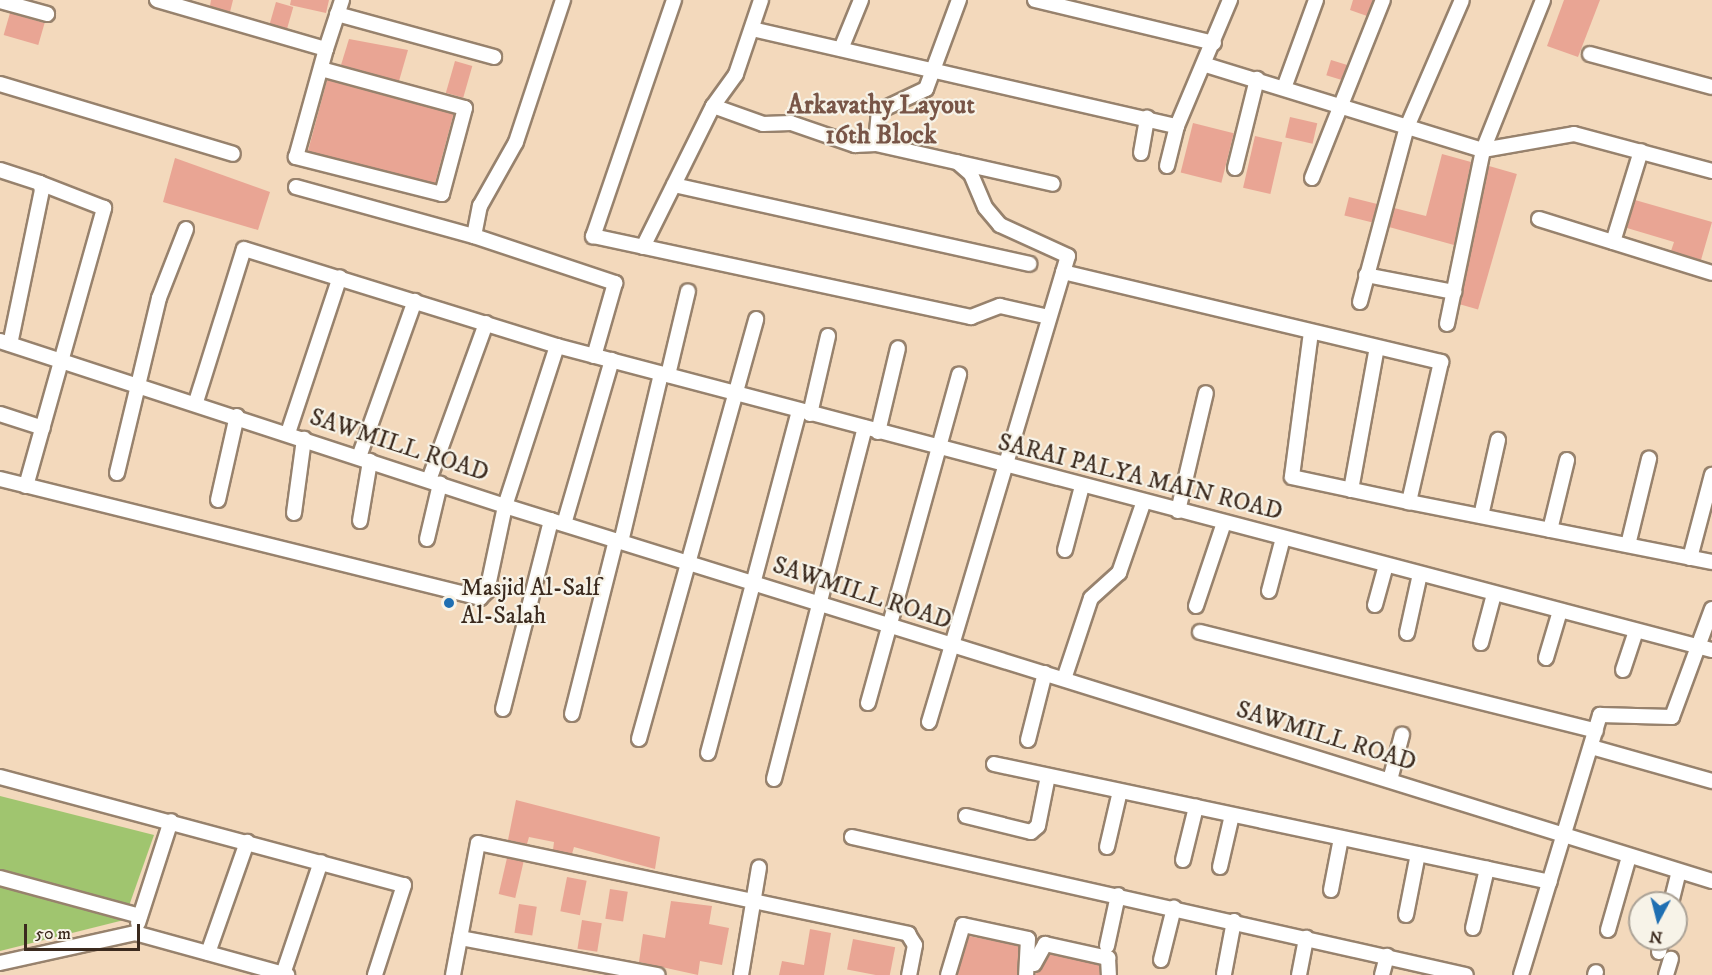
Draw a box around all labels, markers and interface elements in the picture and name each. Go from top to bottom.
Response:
district label: Arkavathy Layout 16th Block [787,90,975,152]
street label: SAWMILL ROAD [306,403,492,489]
street label: SARAI PALYA MAIN ROAD [995,429,1285,527]
street label: SAWMILL ROAD [769,551,955,637]
place label: Masjid Al-Salf Al-Salah [461,575,600,631]
marker: Masjid Al-Salf Al-Salah [442,596,456,610]
street label: SAWMILL ROAD [1233,696,1419,778]
north arrow [1628,891,1688,951]
scale bar [27,912,142,950]
text: 50 m [35,923,71,945]
text: N [1648,926,1664,948]

